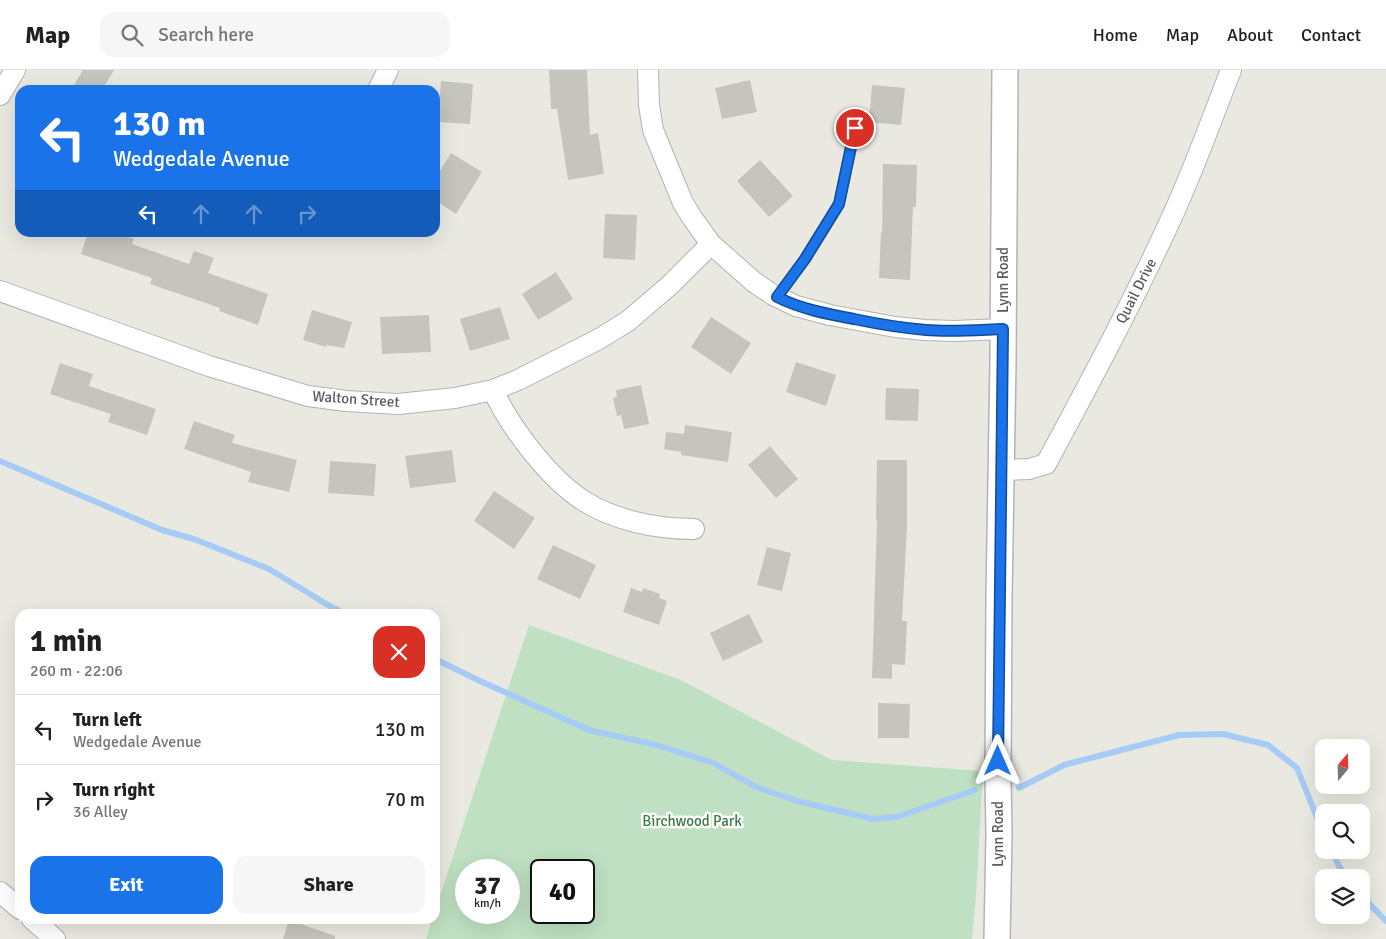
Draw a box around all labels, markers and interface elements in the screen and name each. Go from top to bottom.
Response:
search box [100,12,450,57]
text: Map [25,20,70,50]
icon: search [118,21,146,49]
text: Search here [158,23,254,47]
text: Home [1093,24,1138,46]
text: Map [1166,24,1199,46]
text: About [1227,24,1273,46]
text: Contact [1301,24,1361,46]
text: 130 m [113,102,206,145]
icon: left [30,105,95,170]
pin [834,107,876,149]
icon: arrive [841,114,869,142]
text: Wedgedale Avenue [113,145,290,172]
icon: left [134,200,162,228]
icon: ahead [187,200,215,228]
icon: ahead [240,200,268,228]
icon: right [293,200,321,228]
street label: Lynn Road [994,247,1012,313]
street label: Quail Drive [1112,255,1160,327]
street label: Walton Street [312,387,400,411]
text: 1 min [30,623,102,660]
button: close [373,626,425,678]
text: 260 m · 22:06 [30,661,123,681]
text: Turn left [73,708,142,732]
icon: left [30,716,58,744]
text: 130 m [375,718,425,742]
text: Wedgedale Avenue [73,732,202,752]
position arrow [971,734,1023,786]
north arrow [1315,739,1370,794]
map controls [1315,739,1370,924]
text: Turn right [73,778,155,802]
icon: right [30,786,58,814]
text: 70 m [385,788,425,812]
street label: Lynn Road [989,801,1007,867]
text: 36 Alley [73,802,128,822]
button: search [1315,804,1370,859]
park label: Birchwood Park [642,812,742,830]
button: Exit [30,856,223,914]
button: Share [233,856,425,914]
speed limit sign: 40 [530,859,595,924]
button: layers [1315,869,1370,924]
text: 37 [474,870,501,901]
text: km/h [474,896,501,911]

